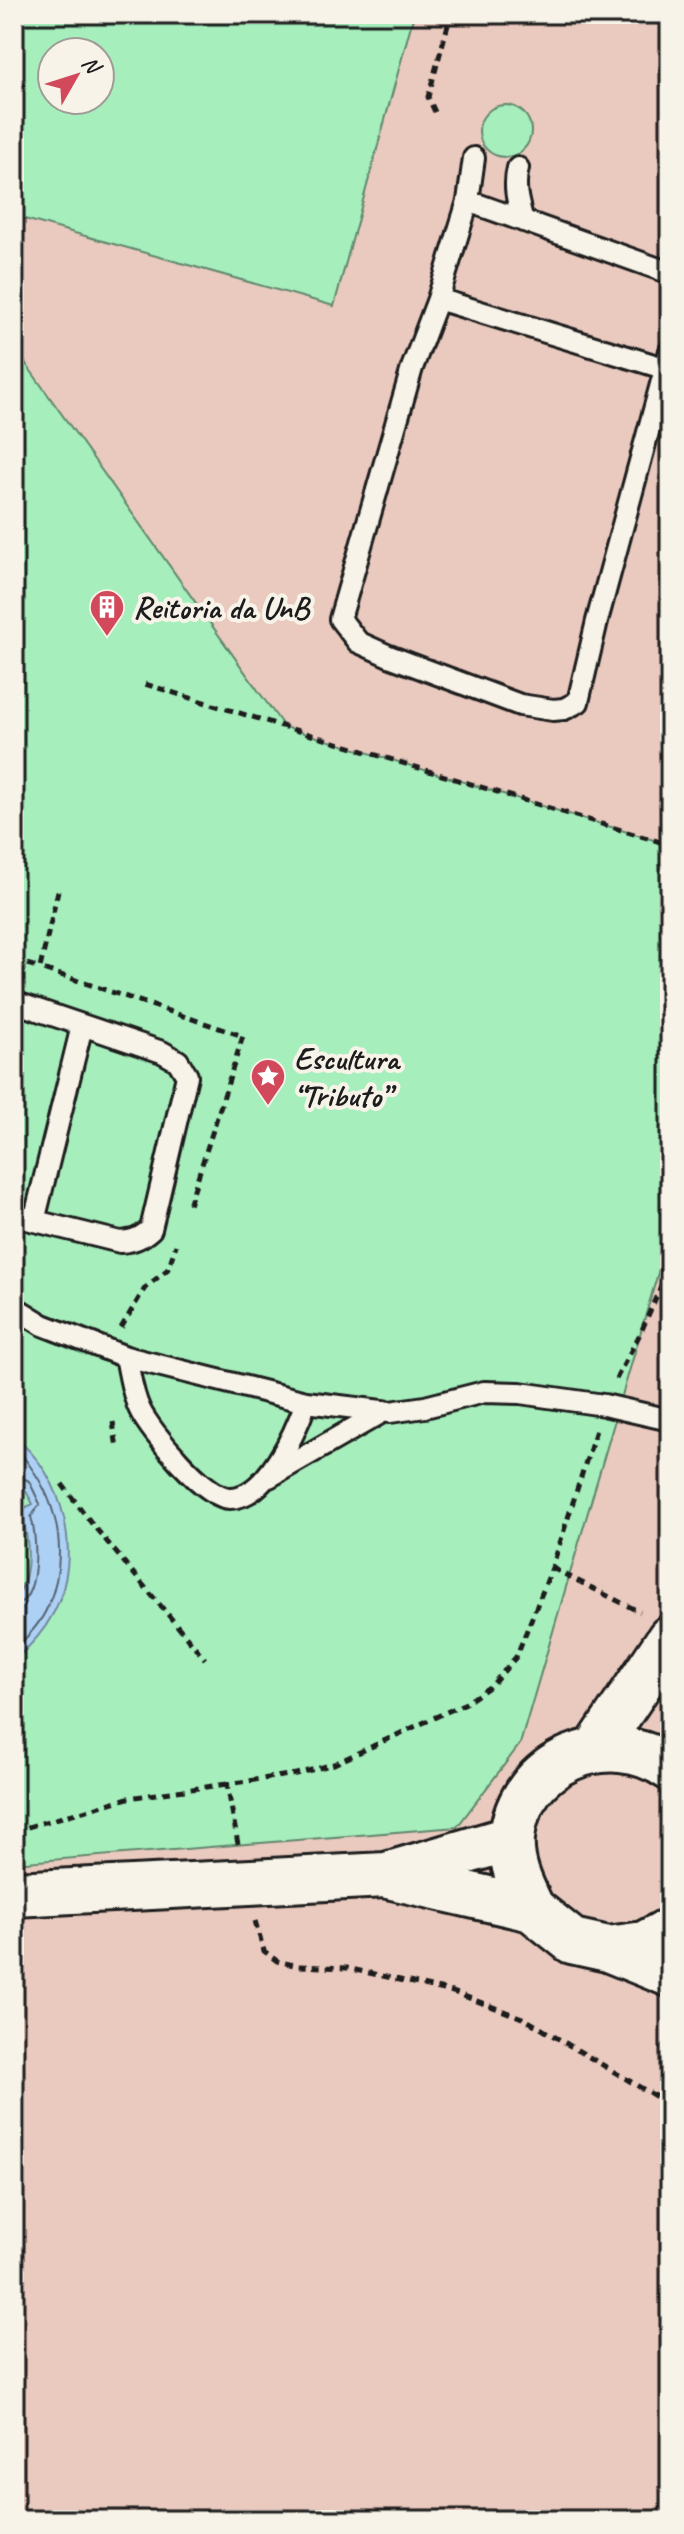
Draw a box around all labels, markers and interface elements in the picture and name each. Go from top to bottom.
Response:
north arrow [36,36,116,116]
text: N [76,50,108,81]
place label: Reitoria da UnB [133,587,311,628]
building icon: Reitoria da UnB [88,588,126,638]
place label: Escultura “Tributo” [294,1038,401,1116]
place icon: Escultura “Tributo” [249,1057,287,1107]

